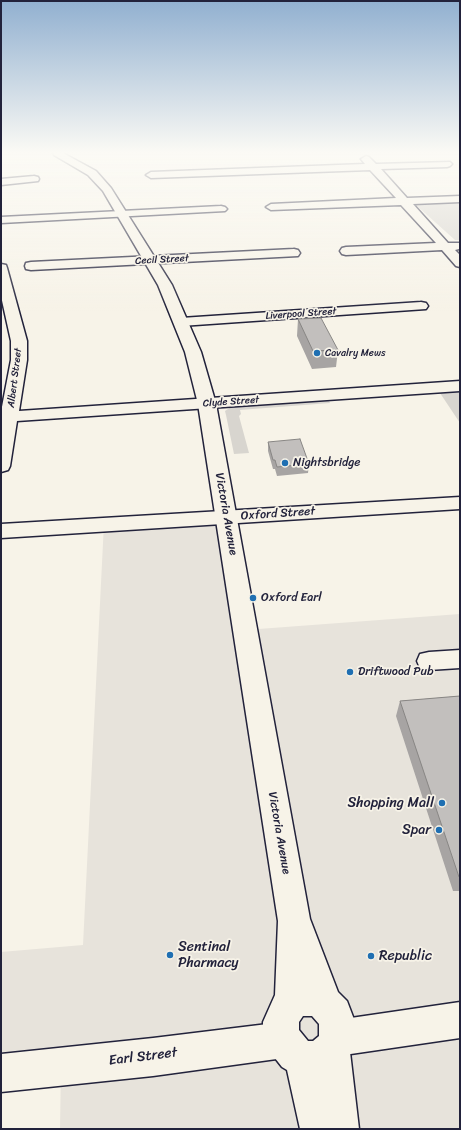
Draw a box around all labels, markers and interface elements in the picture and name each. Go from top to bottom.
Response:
street label: Cecil Street [135,253,189,267]
street label: Liverpool Street [265,306,337,322]
street label: Albert Street [5,347,25,409]
place label: Cavalry Mews [325,347,385,359]
marker: Cavalry Mews [312,348,322,358]
street label: Clyde Street [202,394,260,410]
place label: Nightsbridge [293,456,361,470]
marker: Nightsbridge [280,458,290,468]
street label: Victoria Avenue [212,472,240,556]
street label: Oxford Street [240,504,316,524]
place label: Oxford Earl [261,591,322,605]
marker: Oxford Earl [248,593,258,603]
place label: Driftwood Pub [358,665,434,679]
marker: Driftwood Pub [345,667,355,677]
street label: Victoria Avenue [265,791,293,875]
place label: Shopping Mall [347,795,434,811]
marker: Shopping Mall [437,798,447,808]
place label: Spar [402,822,431,838]
marker: Spar [434,825,444,835]
place label: Sentinal Pharmacy [178,939,239,972]
place label: Republic [379,948,432,964]
marker: Sentinal Pharmacy [165,950,175,960]
marker: Republic [366,951,376,961]
street label: Earl Street [108,1044,178,1070]

